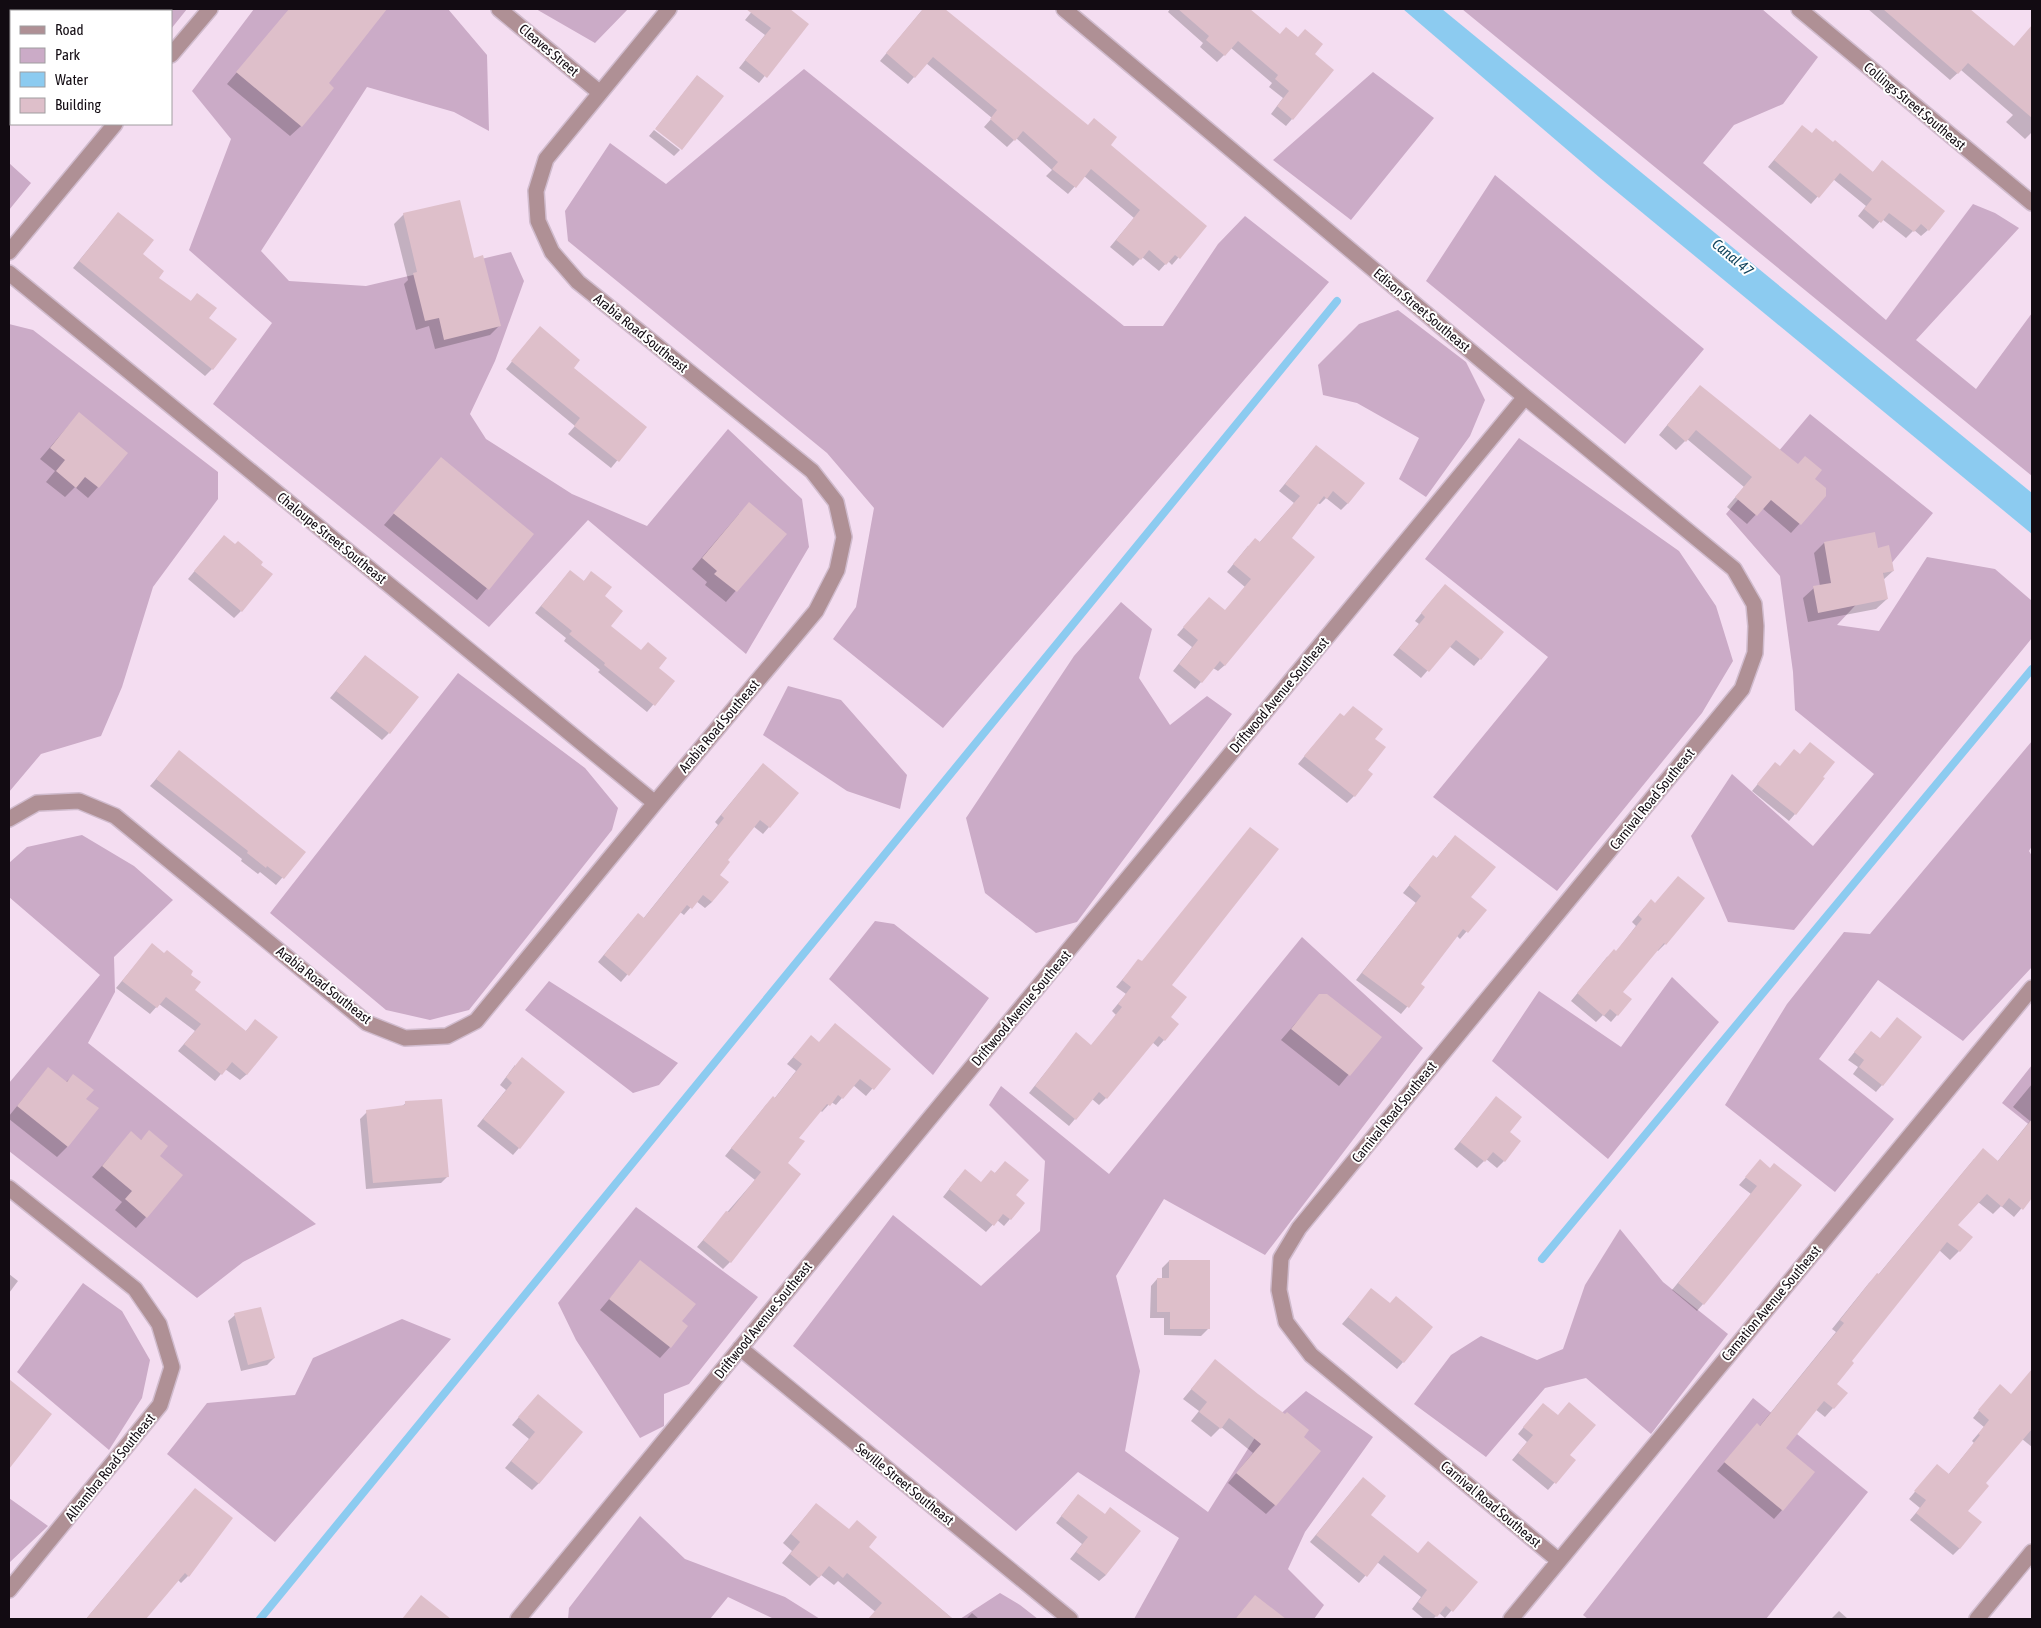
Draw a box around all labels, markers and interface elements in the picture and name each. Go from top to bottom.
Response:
legend [10,10,172,125]
text: Road [55,21,84,38]
street label: Cleaves Street [516,21,582,79]
text: Park [55,46,80,63]
street label: Collings Street Southeast [1861,59,1969,153]
text: Water [55,71,88,88]
text: Building [55,96,101,113]
water label: Canal 47 [1709,235,1757,279]
street label: Edison Street Southeast [1371,265,1473,355]
street label: Arabia Road Southeast [591,290,691,376]
street label: Chaloupe Street Southeast [274,489,390,587]
street label: Driftwood Avenue Southeast [1226,634,1332,756]
street label: Arabia Road Southeast [676,676,762,776]
street label: Carnival Road Southeast [1606,745,1698,853]
street label: Arabia Road Southeast [273,943,375,1027]
street label: Driftwood Avenue Southeast [968,947,1074,1069]
street label: Carnival Road Southeast [1348,1058,1440,1166]
street label: Carnation Avenue Southeast [1718,1242,1824,1364]
street label: Driftwood Avenue Southeast [711,1258,815,1382]
street label: Alhambra Road Southeast [62,1410,158,1524]
street label: Seville Street Southeast [853,1440,957,1528]
street label: Carnival Road Southeast [1438,1458,1544,1550]

